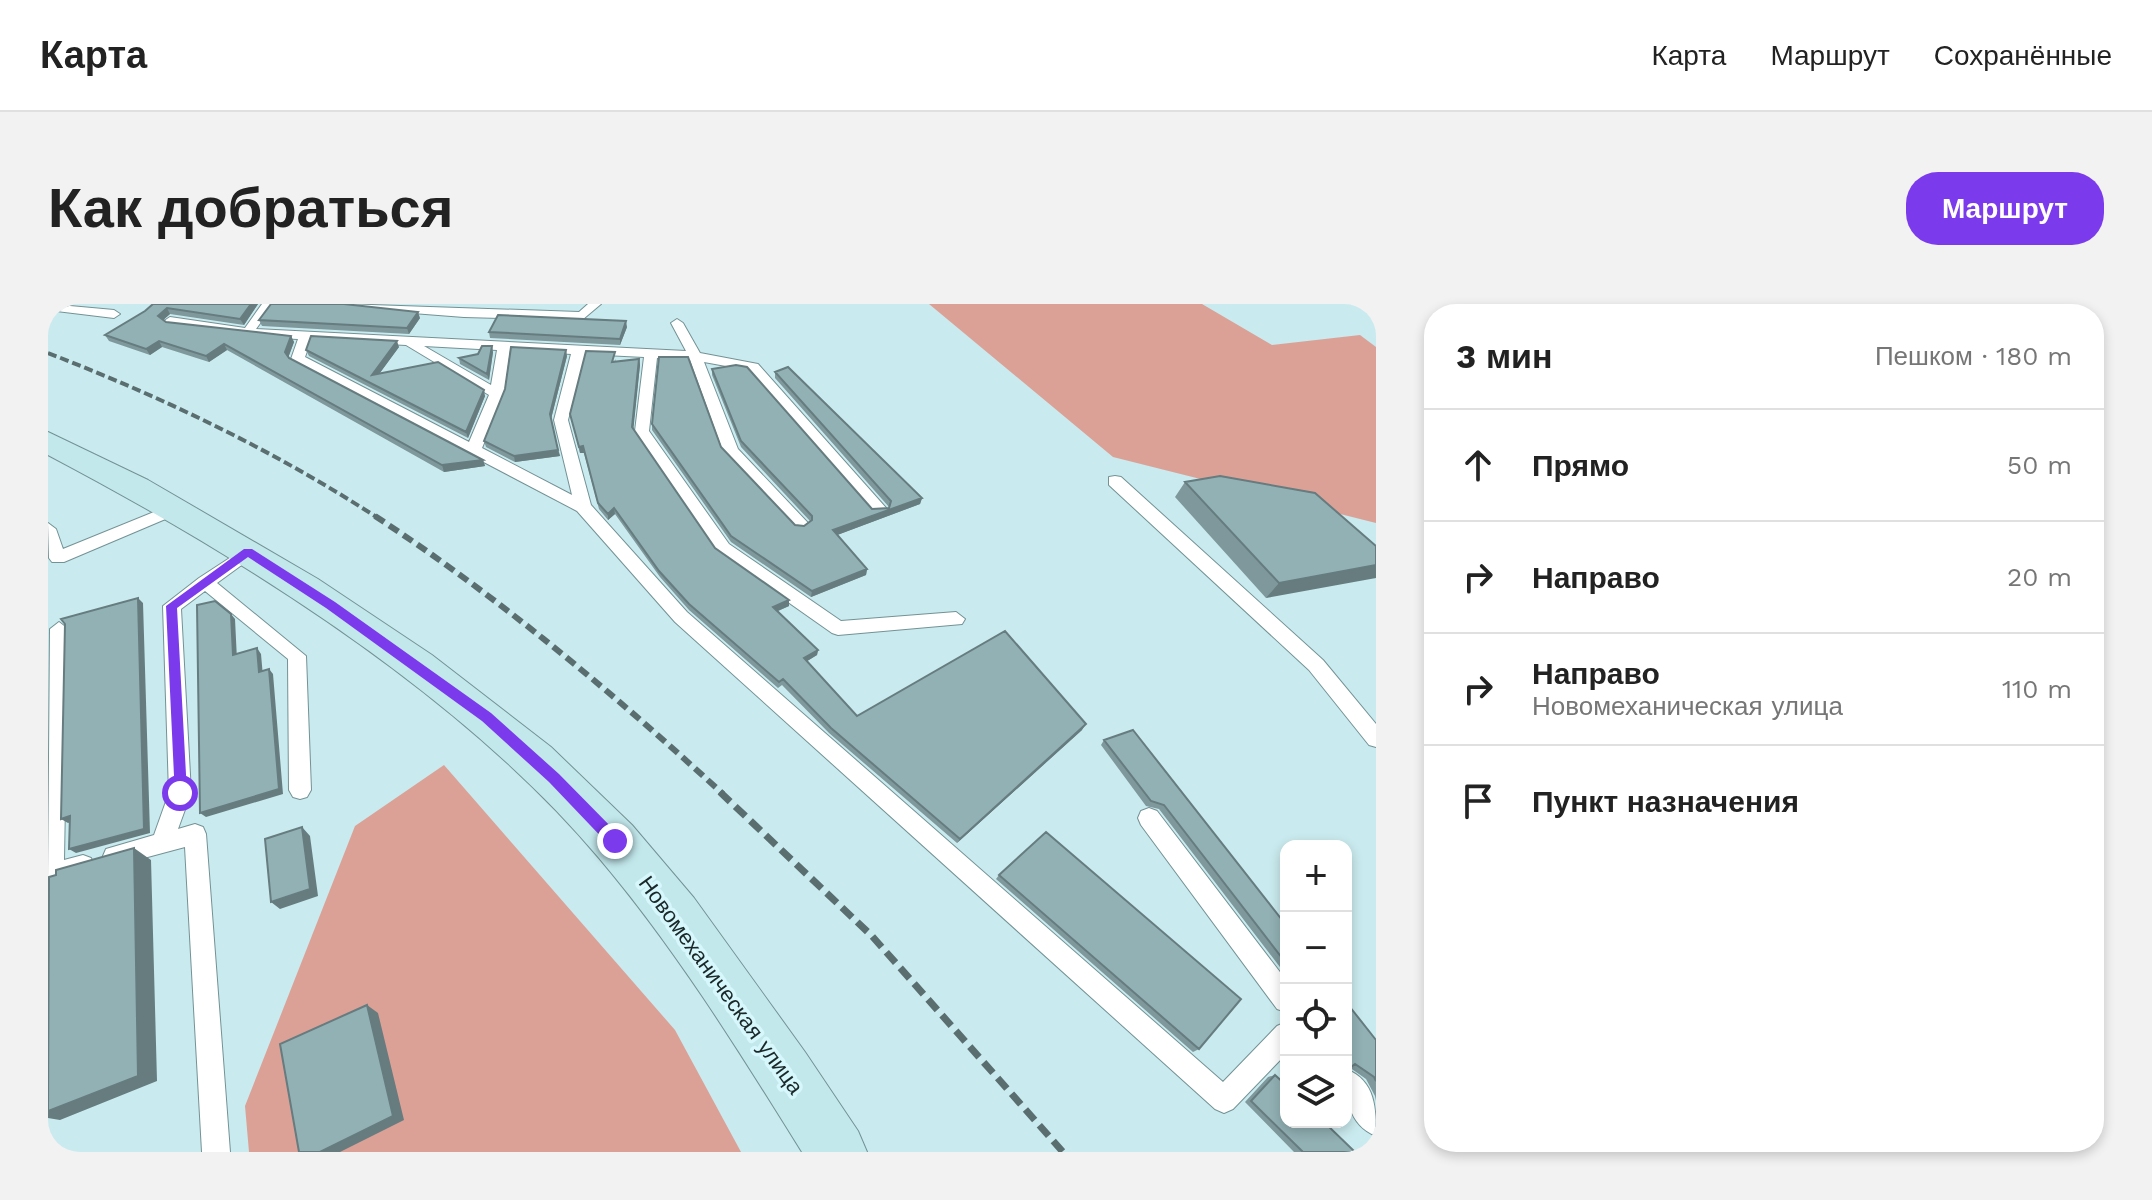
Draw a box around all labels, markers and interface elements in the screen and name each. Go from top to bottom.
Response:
text: Карта [40,33,147,77]
text: Карта [1651,39,1726,72]
text: Маршрут [1770,39,1890,72]
text: Сохранённые [1934,39,2112,72]
button: Маршрут [1906,172,2104,245]
text: Как добраться [48,175,453,241]
text: 3 мин [1456,336,1552,376]
text: Пешком · 180 m [1875,341,2072,371]
icon: ahead [1456,443,1500,487]
text: Прямо [1532,448,1629,483]
text: 50 m [2007,450,2072,480]
icon: right [1456,555,1500,599]
text: Направо [1532,560,1660,595]
text: 20 m [2007,562,2072,592]
text: Направо [1532,656,1660,691]
icon: right [1456,667,1500,711]
text: 110 m [2002,674,2072,704]
text: Новомеханическая улица [1532,691,1843,721]
route start [162,775,198,811]
icon: arrive [1456,779,1500,823]
text: Пункт назначения [1532,784,1799,819]
route end [597,823,633,859]
map controls [1280,840,1352,1128]
button: + [1280,840,1352,912]
street label: Новомеханическая улица [634,871,809,1099]
button: − [1280,912,1352,984]
button: locate [1280,984,1352,1056]
button: layers [1280,1056,1352,1128]

